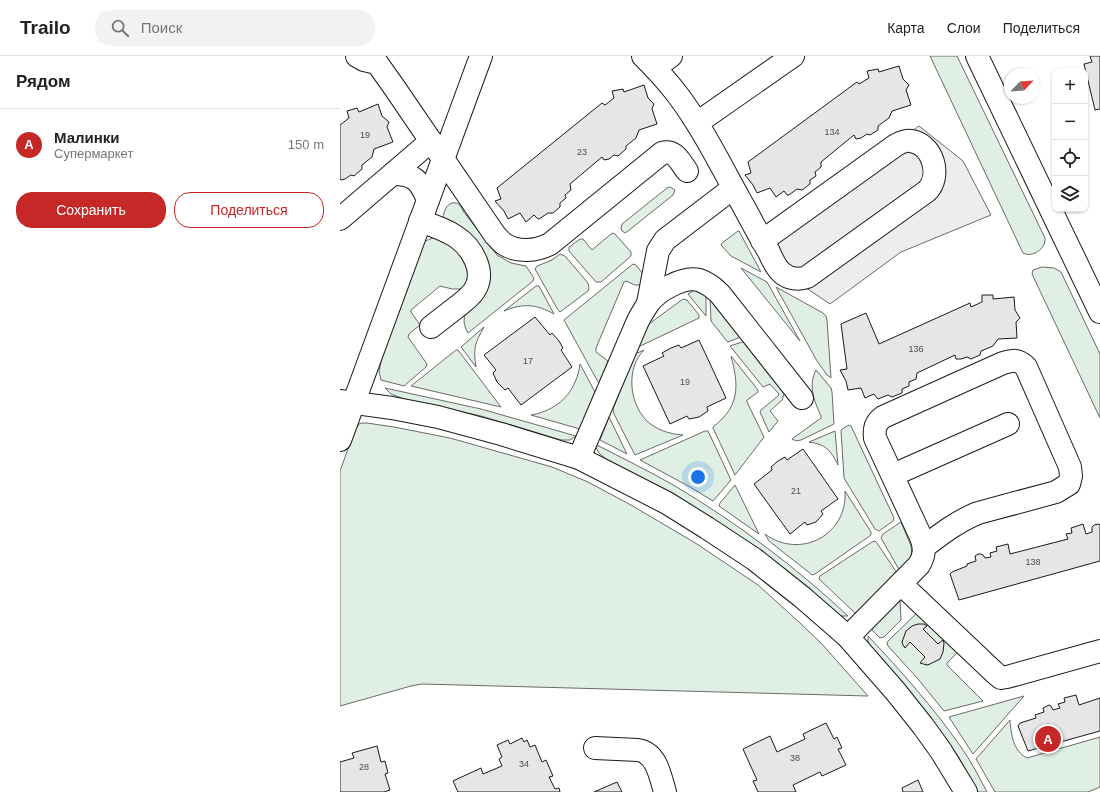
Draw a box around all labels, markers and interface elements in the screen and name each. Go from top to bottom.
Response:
search box [95,10,375,46]
text: Trailo [20,17,71,38]
icon: search [109,17,131,39]
text: Поиск [141,19,182,36]
text: Карта [887,20,925,36]
text: Слои [947,20,981,36]
text: Поделиться [1003,20,1080,36]
north arrow [1004,68,1040,104]
map controls [1052,68,1088,212]
button: + [1052,68,1088,104]
text: Рядом [16,72,71,91]
button: − [1052,104,1088,140]
house number: 134 [824,127,840,137]
text: Малинки [54,129,120,146]
house number: 19 [360,130,370,140]
text: A [24,137,34,152]
text: 150 m [288,137,324,152]
button: locate [1052,140,1088,176]
text: Супермаркет [54,146,133,161]
house number: 23 [577,147,587,157]
button: layers [1052,176,1088,212]
button: Сохранить [16,192,166,228]
button: Поделиться [174,192,324,228]
house number: 136 [908,344,924,354]
house number: 17 [523,356,533,366]
house number: 19 [680,377,690,387]
your location [688,467,708,487]
house number: 21 [791,486,801,496]
house number: 138 [1025,557,1041,567]
pin: A [1035,724,1061,754]
house number: 38 [790,753,800,763]
house number: 34 [519,759,529,769]
house number: 28 [359,762,369,772]

